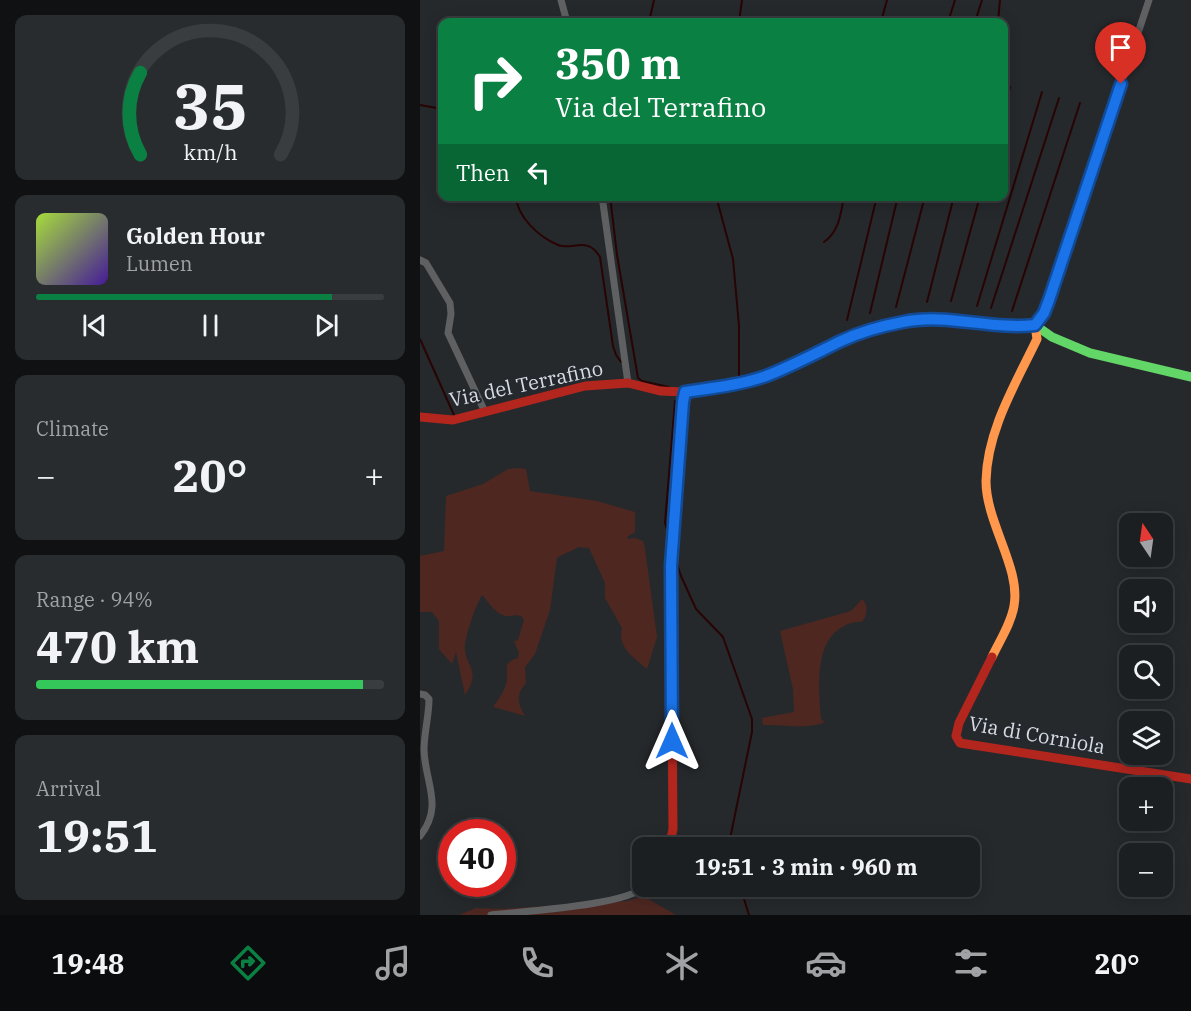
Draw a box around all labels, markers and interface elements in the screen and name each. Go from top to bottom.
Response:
pin [1095,22,1146,84]
icon: arrive [1104,31,1137,64]
text: 350 m [555,36,681,91]
icon: right [456,42,534,120]
text: 35 [173,65,247,146]
text: Via del Terrafino [555,89,766,124]
text: km/h [183,138,237,166]
icon: left [522,156,555,189]
text: Then [456,158,510,187]
text: Golden Hour [126,221,265,250]
text: Lumen [126,250,193,277]
icon: previous [78,309,111,342]
icon: pause [194,309,227,342]
icon: next [310,309,343,342]
street label: Via del Terrafino [447,354,605,413]
text: Climate [36,415,109,442]
text: 20° [172,446,248,504]
text: − [36,454,56,497]
text: + [364,454,384,497]
north arrow [1119,513,1173,567]
map controls [1119,513,1173,897]
button: sound [1119,579,1173,633]
text: Range · 94% [36,586,153,613]
text: 470 km [36,617,199,675]
button: search [1119,645,1173,699]
position arrow [640,709,704,773]
street label: Via di Corniola [967,709,1107,760]
button: layers [1119,711,1173,765]
text: Arrival [36,775,101,802]
button: + [1119,777,1173,831]
text: 19:51 [36,806,158,864]
speed limit sign: 40 [438,819,516,897]
button: − [1119,843,1173,897]
text: 19:51 · 3 min · 960 m [694,852,918,881]
icon: directions [227,942,269,984]
icon: music [372,942,414,984]
icon: phone [516,942,558,984]
icon: climate [661,942,703,984]
icon: car [805,942,847,984]
icon: filters [950,942,992,984]
text: 19:48 [51,946,124,981]
text: 20° [1095,946,1140,981]

